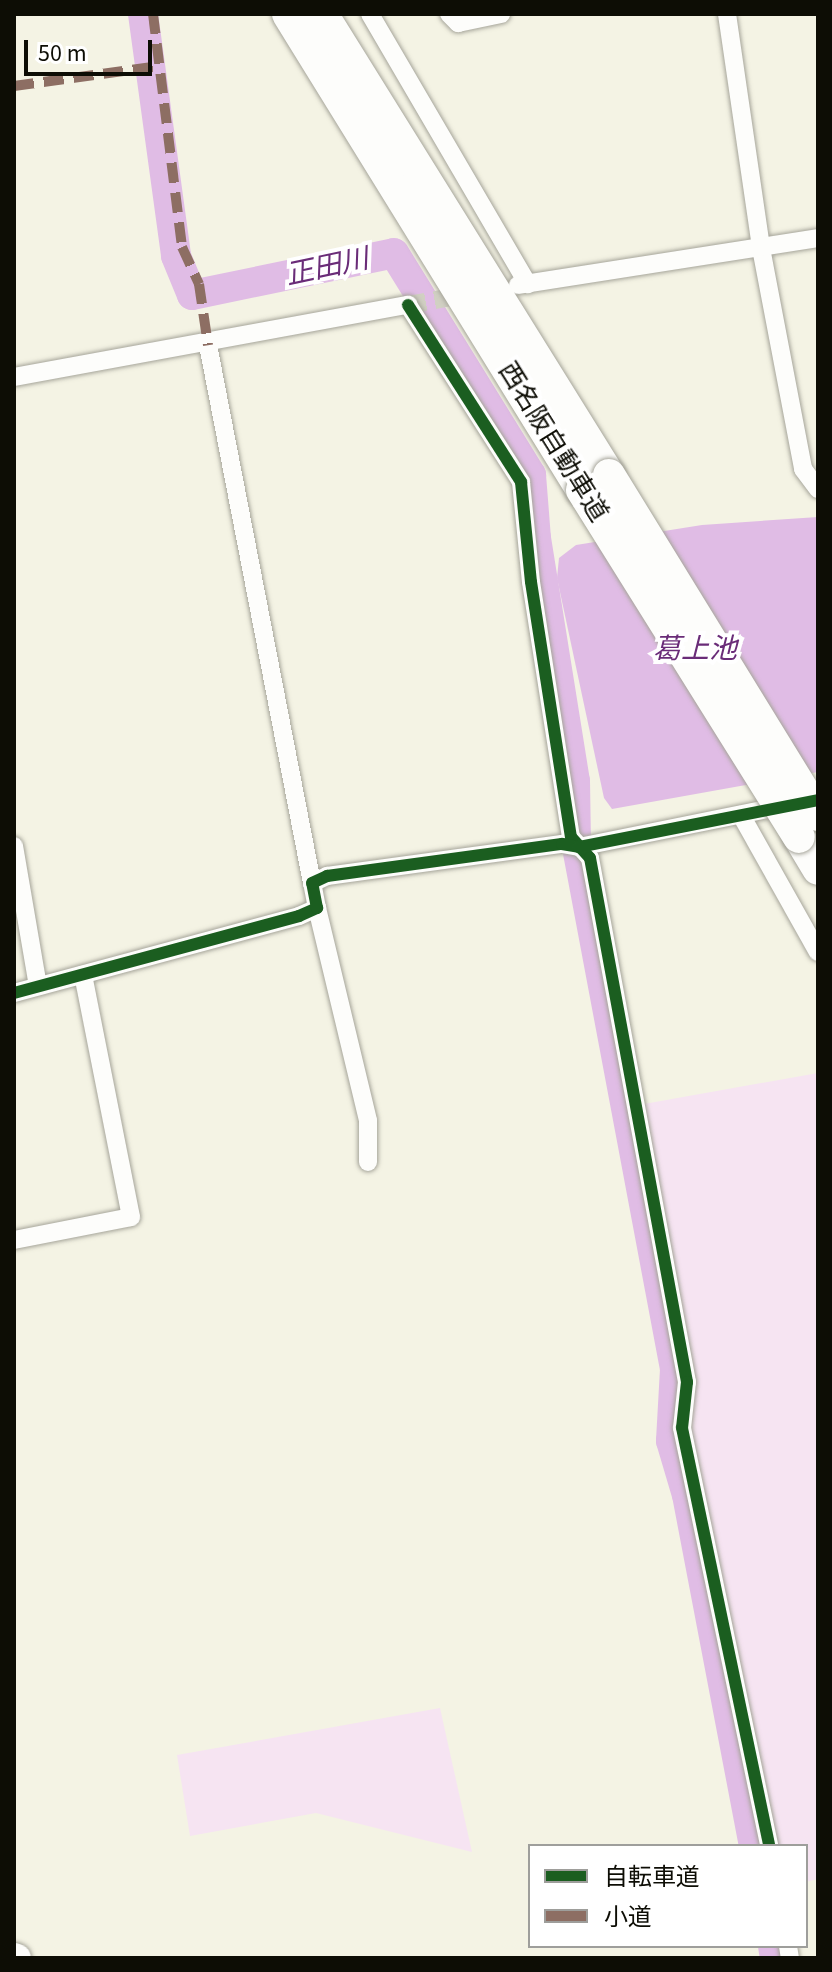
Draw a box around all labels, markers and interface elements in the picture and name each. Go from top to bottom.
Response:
scale bar [28,24,156,74]
text: 50 m [38,36,87,71]
water label: 正田川 [282,242,372,292]
street label: 西名阪自動車道 [492,357,614,527]
water label: 葛上池 [653,632,737,666]
legend [528,1844,808,1948]
text: 自転車道 [604,1860,700,1895]
text: 小道 [604,1900,652,1935]

